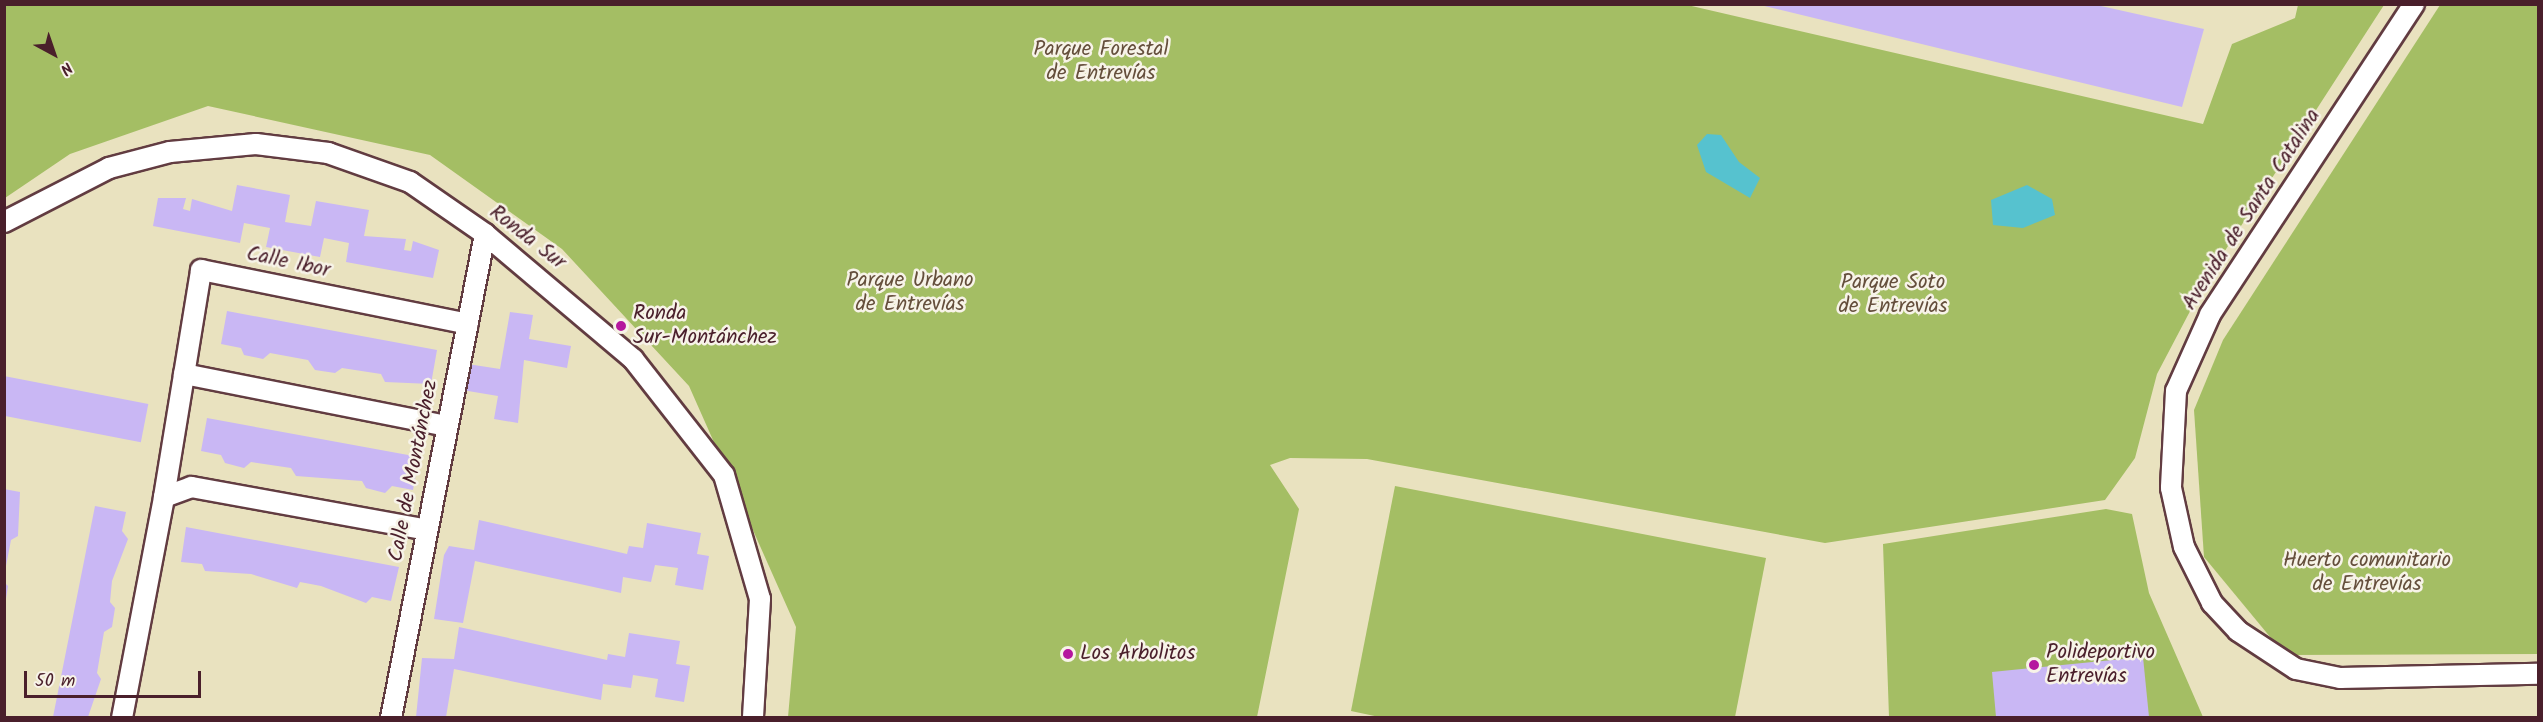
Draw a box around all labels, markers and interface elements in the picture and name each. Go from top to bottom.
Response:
north arrow [24,24,84,84]
park label: Parque Forestal de Entrevías [1033,37,1169,87]
text: N [54,55,78,81]
street label: Avenida de Santa Catalina [2178,105,2326,315]
street label: Ronda Sur [484,200,570,276]
street label: Calle Ibor [244,242,332,284]
park label: Parque Urbano de Entrevías [846,268,974,318]
park label: Parque Soto de Entrevías [1838,270,1948,320]
place label: Ronda Sur-Montánchez [633,301,777,351]
marker: Ronda Sur-Montánchez [614,319,628,333]
street label: Calle de Montánchez [384,378,444,564]
park label: Huerto comunitario de Entrevías [2283,548,2451,598]
place label: Polideportivo Entrevías [2046,640,2155,690]
place label: Los Arbolitos [1080,641,1195,667]
marker: Los Arbolitos [1061,647,1075,661]
marker: Polideportivo Entrevías [2027,658,2041,672]
scale bar [27,659,204,697]
text: 50 m [35,667,75,696]

